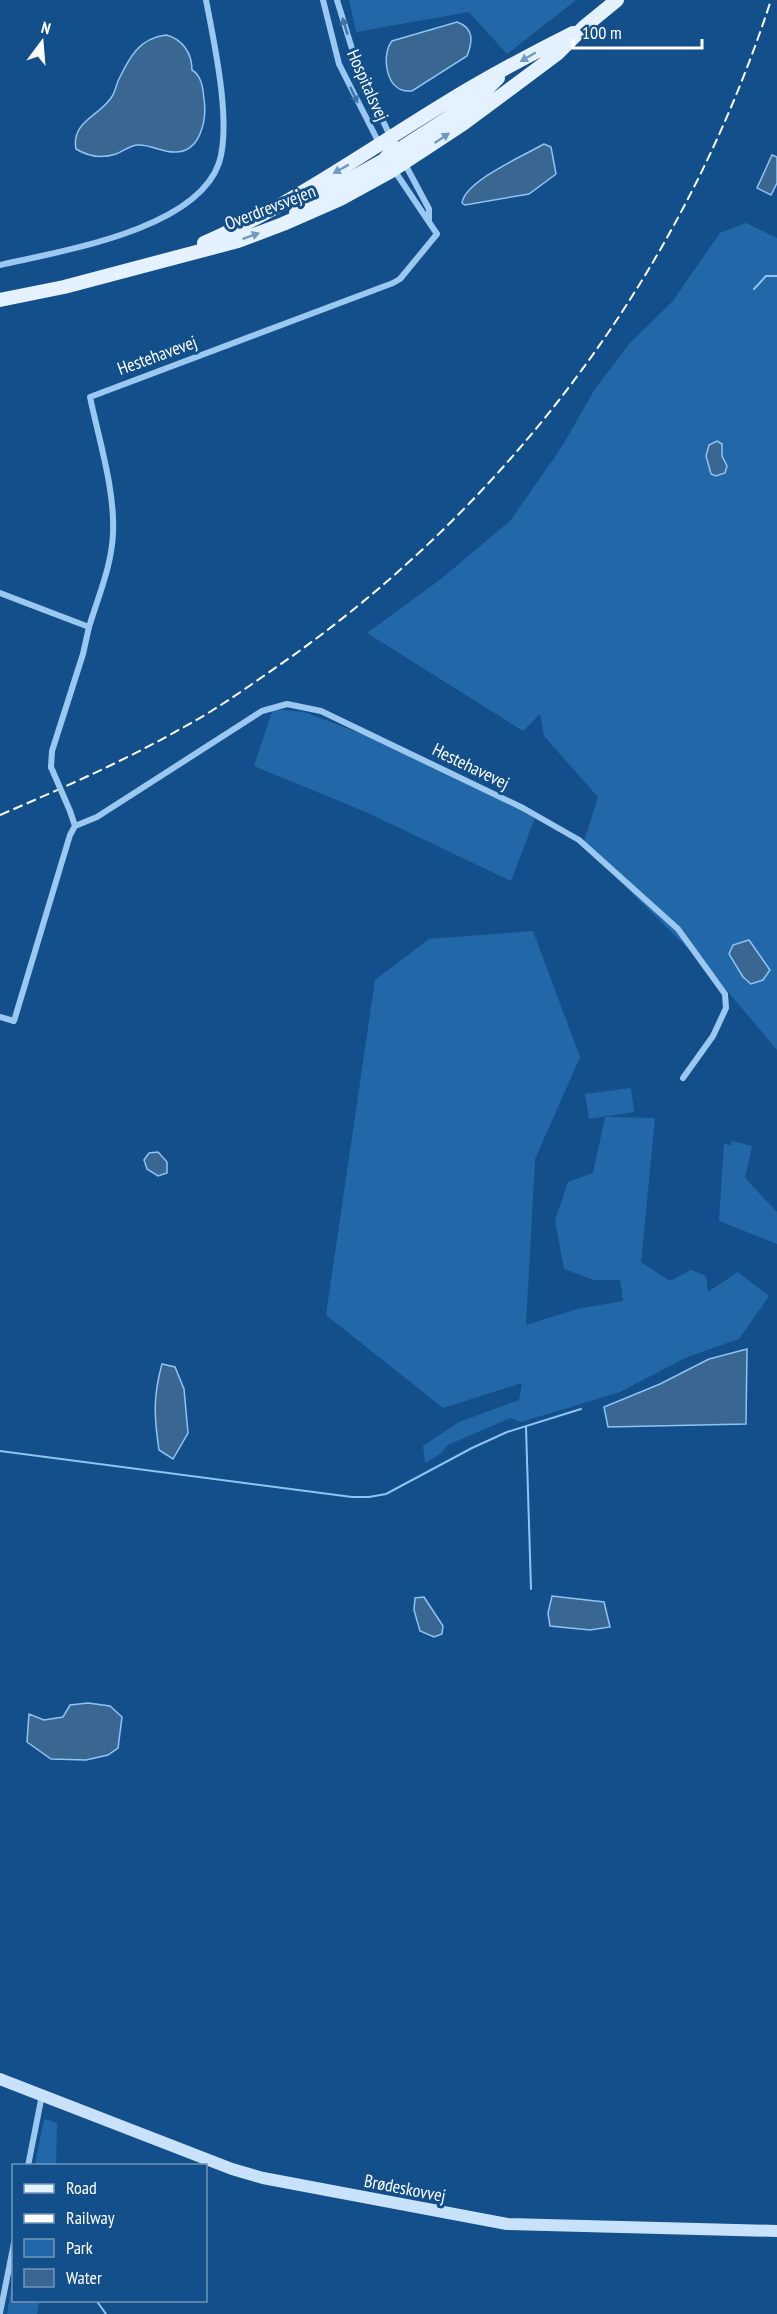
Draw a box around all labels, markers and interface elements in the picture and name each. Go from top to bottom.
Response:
north arrow [12,12,72,72]
scale bar [573,12,702,50]
text: N [39,17,53,38]
one-way arrow [340,17,349,35]
text: 100 m [582,21,622,44]
street label: Hospitalsvej [342,46,394,124]
one-way arrow [519,52,536,62]
one-way arrow [349,87,358,104]
one-way arrow [434,132,450,144]
one-way arrow [332,164,349,174]
street label: Overdrevsvejen [221,179,319,235]
one-way arrow [243,230,261,240]
street label: Hestehavevej [114,330,200,380]
street label: Hestehavevej [429,737,513,795]
legend [12,2164,207,2302]
street label: Brødeskovvej [362,2169,448,2207]
text: Road [66,2176,97,2199]
text: Railway [66,2206,115,2229]
text: Park [66,2236,93,2259]
text: Water [66,2266,102,2289]

